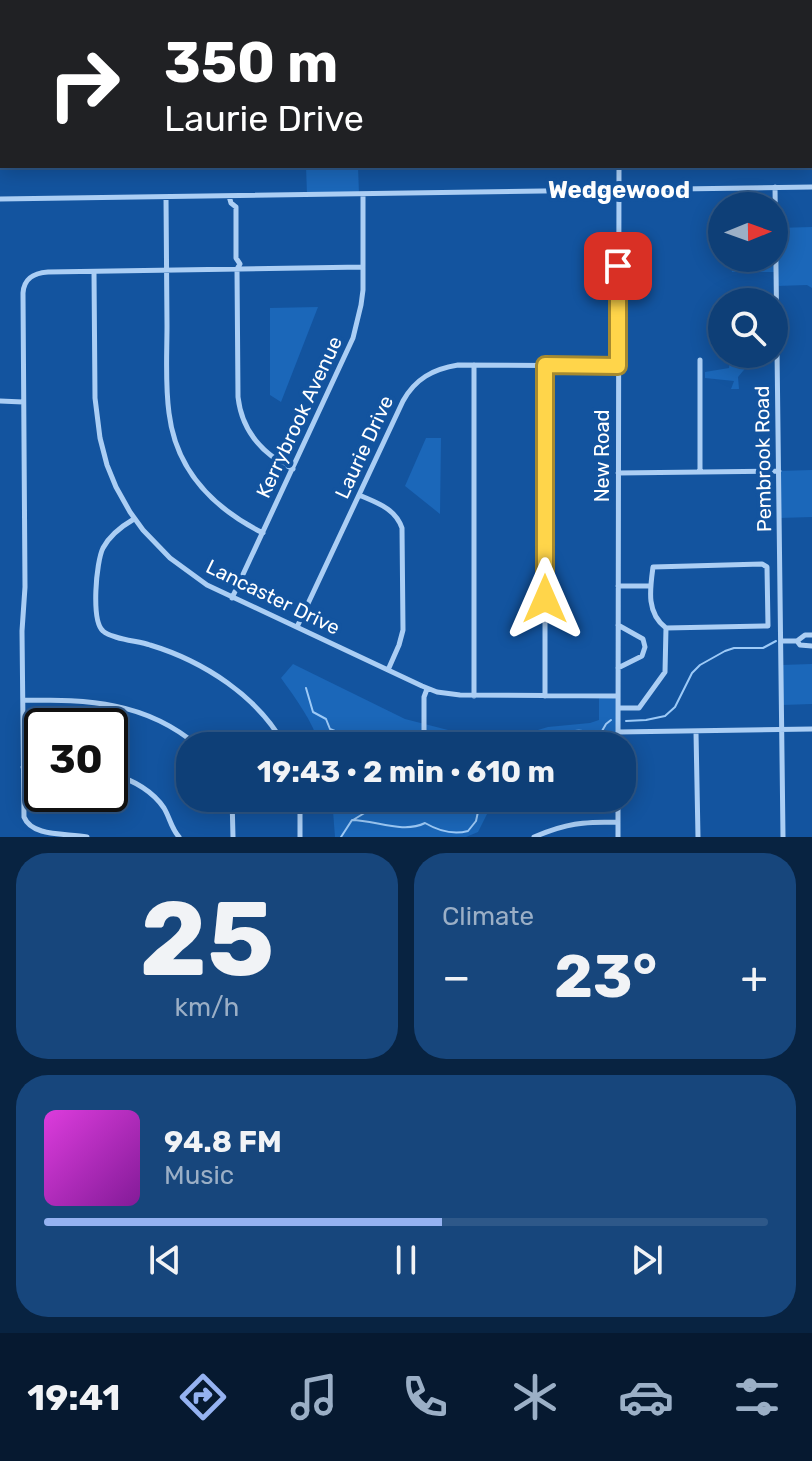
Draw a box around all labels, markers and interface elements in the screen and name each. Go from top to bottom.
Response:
text: 350 m [164,30,338,96]
icon: right [32,32,136,136]
text: Laurie Drive [164,97,364,140]
district label: Wedgewood [548,176,690,204]
north arrow [708,192,788,272]
map controls [708,192,788,368]
pin [584,232,652,300]
icon: arrive [596,244,640,288]
button: search [708,288,788,368]
street label: Kerrybrook Avenue [251,332,347,502]
street label: Pembrook Road [750,386,776,532]
street label: Laurie Drive [330,392,398,502]
street label: New Road [590,410,614,502]
street label: Lancaster Drive [202,554,344,640]
position arrow [503,557,587,641]
speed limit sign: 30 [24,708,128,812]
text: 19:43 · 2 min · 610 m [257,754,555,790]
text: 25 [140,878,274,1001]
text: Climate [442,901,534,932]
text: 23° [554,941,657,1012]
text: − [442,951,471,1003]
text: + [741,951,768,1003]
text: km/h [175,992,239,1023]
text: 94.8 FM [164,1124,282,1160]
text: Music [164,1160,234,1191]
icon: previous [143,1238,187,1282]
icon: pause [384,1238,428,1282]
icon: next [625,1238,669,1282]
icon: directions [175,1369,231,1425]
icon: music [286,1369,342,1425]
icon: phone [397,1369,453,1425]
icon: climate [507,1369,563,1425]
icon: car [618,1369,674,1425]
icon: filters [729,1369,785,1425]
text: 19:41 [27,1376,120,1419]

